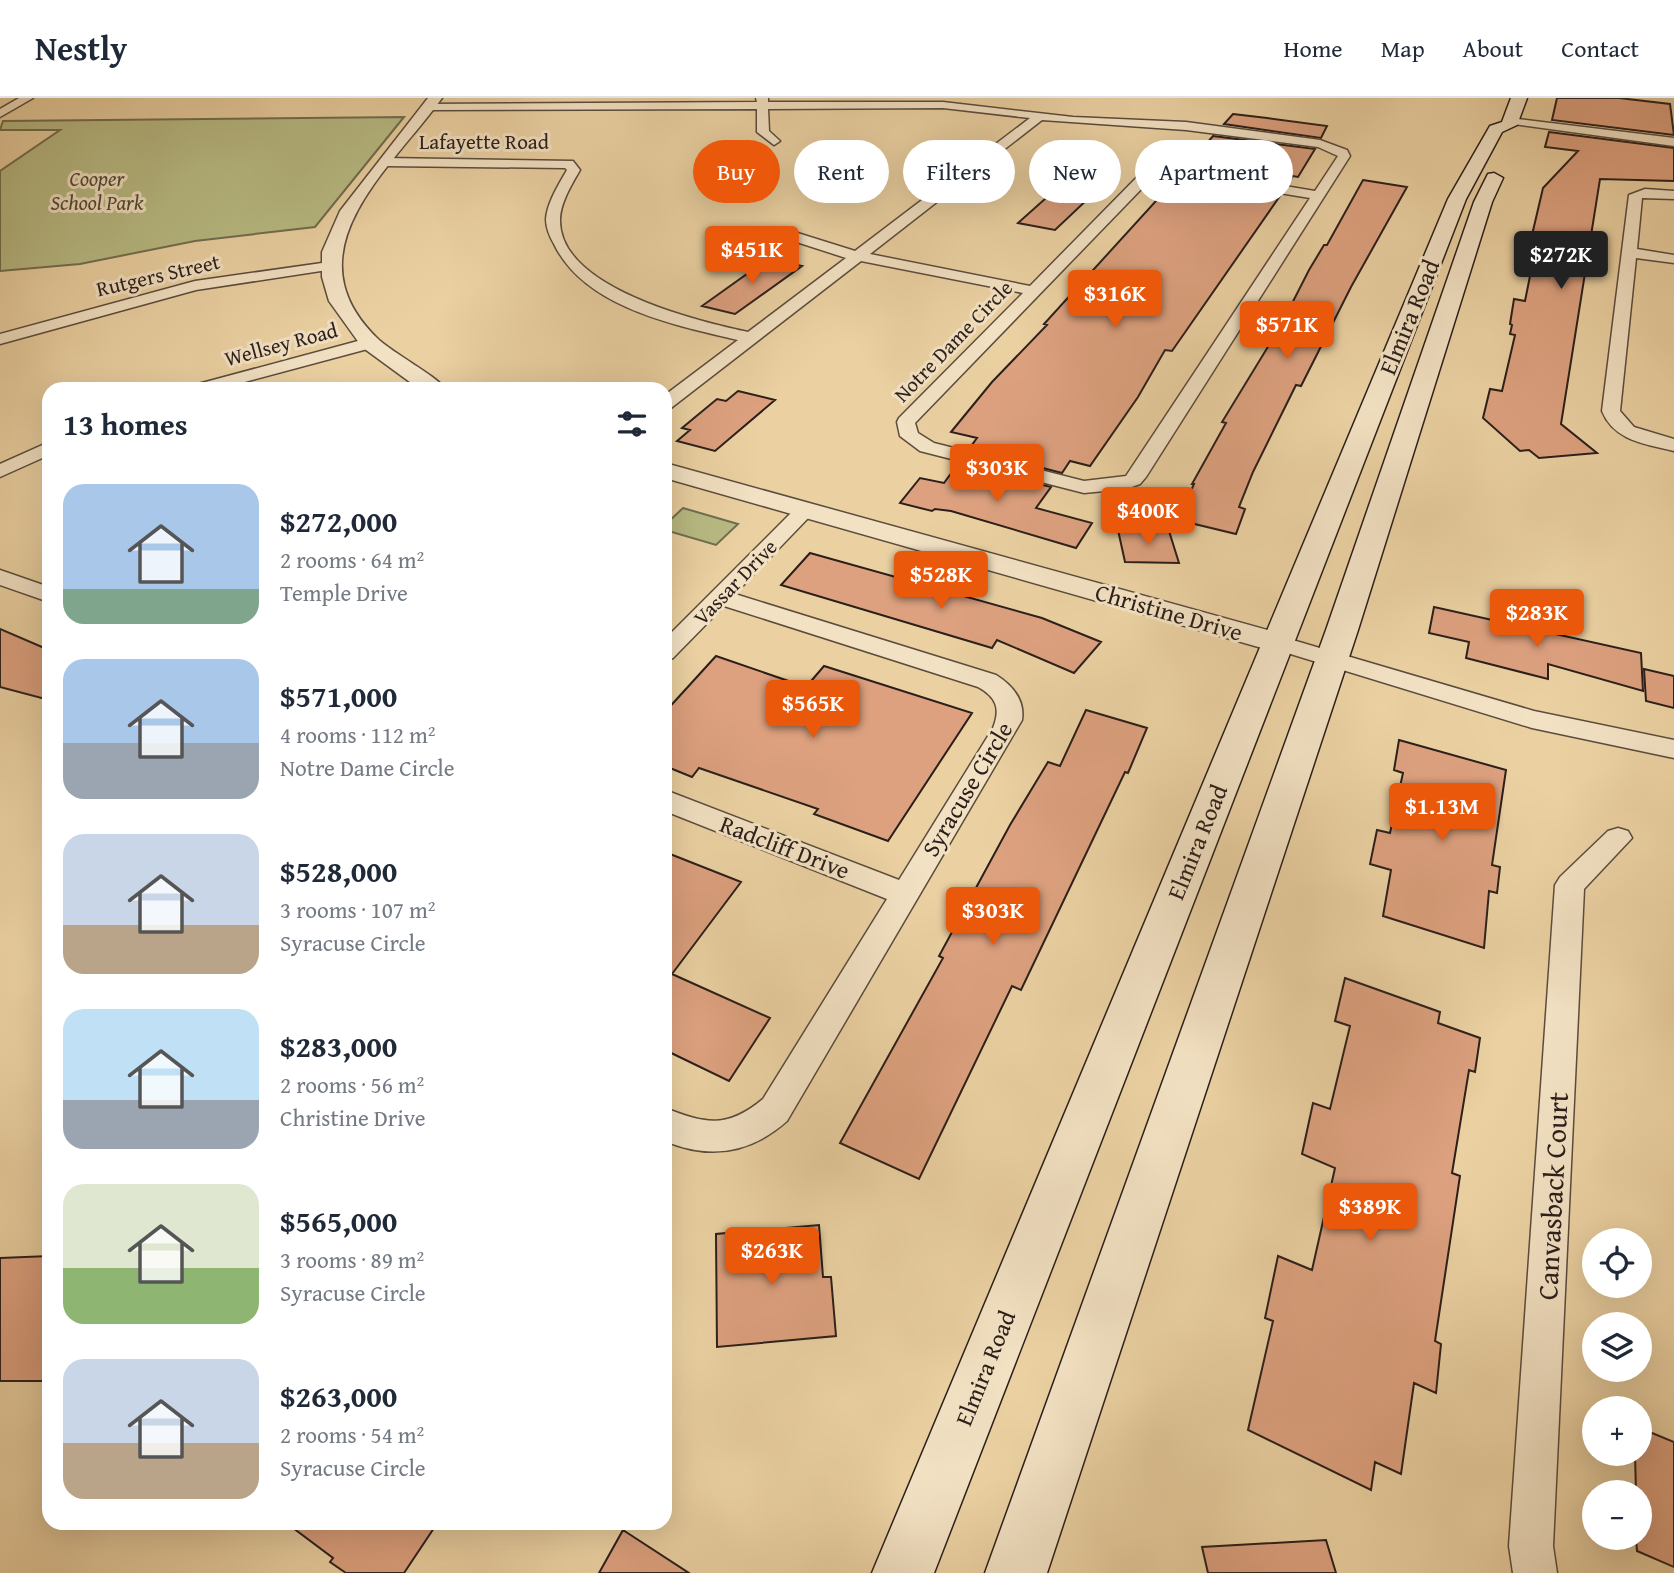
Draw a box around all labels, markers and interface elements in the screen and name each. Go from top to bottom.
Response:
text: Nestly [35,24,127,72]
text: Home [1284,31,1343,66]
text: Map [1381,31,1425,66]
text: About [1463,31,1523,66]
text: Contact [1561,31,1639,66]
street label: Lafayette Road [419,126,550,157]
chip: Buy [693,140,780,203]
chip: Rent [794,140,889,203]
chip: Filters [903,140,1015,203]
chip: New [1029,140,1121,203]
chip: Apartment [1135,140,1293,203]
park label: Cooper School Park [51,163,144,218]
pin: $451K [703,226,801,286]
text: $451K [721,232,783,265]
pin: $272K [1512,232,1610,291]
text: $272K [1530,237,1592,270]
street label: Rutgers Street [93,246,223,304]
street label: Elmira Road [1370,254,1448,380]
pin: $316K [1066,271,1164,330]
street label: Notre Dame Circle [886,273,1020,409]
text: $316K [1084,276,1146,309]
pin: $571K [1238,302,1336,361]
text: $571K [1256,307,1318,340]
street label: Wellsey Road [221,314,342,374]
text: 13 homes [63,402,188,446]
icon: filters [613,405,651,443]
pin: $303K [948,444,1046,504]
text: $303K [966,450,1028,483]
pin: $400K [1099,488,1197,547]
text: $400K [1117,493,1179,526]
text: $272,000 [280,499,397,543]
icon: home [119,512,203,596]
street label: Vassar Drive [686,532,784,632]
text: 2 rooms · 64 m² [280,543,424,576]
pin: $528K [892,552,990,611]
text: $528K [910,557,972,590]
street label: Christine Drive [1091,574,1247,650]
text: Temple Drive [280,576,408,609]
pin: $283K [1488,589,1586,649]
text: $283K [1506,595,1568,628]
text: $571,000 [280,674,397,718]
pin: $565K [764,680,862,740]
text: $565K [782,686,844,719]
icon: home [119,687,203,771]
street label: Syracuse Circle [913,715,1021,863]
text: 4 rooms · 112 m² [280,718,435,751]
text: Notre Dame Circle [280,751,455,784]
street label: Elmira Road [1158,779,1236,905]
pin: $1.13M [1385,784,1499,843]
text: $1.13M [1405,789,1479,822]
street label: Radcliff Drive [715,806,855,888]
text: $528,000 [280,849,397,893]
icon: home [119,862,203,946]
pin: $303K [944,888,1042,947]
text: 3 rooms · 107 m² [280,893,435,926]
text: $303K [962,893,1024,926]
text: Syracuse Circle [280,926,426,959]
text: $283,000 [280,1024,397,1068]
icon: home [119,1037,203,1121]
text: 2 rooms · 56 m² [280,1068,424,1101]
street label: Canvasback Court [1526,1091,1578,1301]
text: Christine Drive [280,1101,425,1134]
pin: $389K [1321,1184,1419,1243]
text: $389K [1339,1189,1401,1222]
text: $565,000 [280,1199,397,1243]
icon: home [119,1212,203,1296]
pin: $263K [723,1228,821,1287]
map controls [1582,1228,1652,1550]
button: locate [1582,1228,1652,1298]
text: $263K [741,1233,803,1266]
text: 3 rooms · 89 m² [280,1243,424,1276]
text: Syracuse Circle [280,1276,426,1309]
street label: Elmira Road [946,1305,1024,1431]
button: layers [1582,1312,1652,1382]
text: $263,000 [280,1374,397,1418]
icon: home [119,1387,203,1471]
button: + [1582,1396,1652,1466]
text: 2 rooms · 54 m² [280,1418,424,1451]
text: Syracuse Circle [280,1451,426,1484]
button: − [1582,1480,1652,1550]

